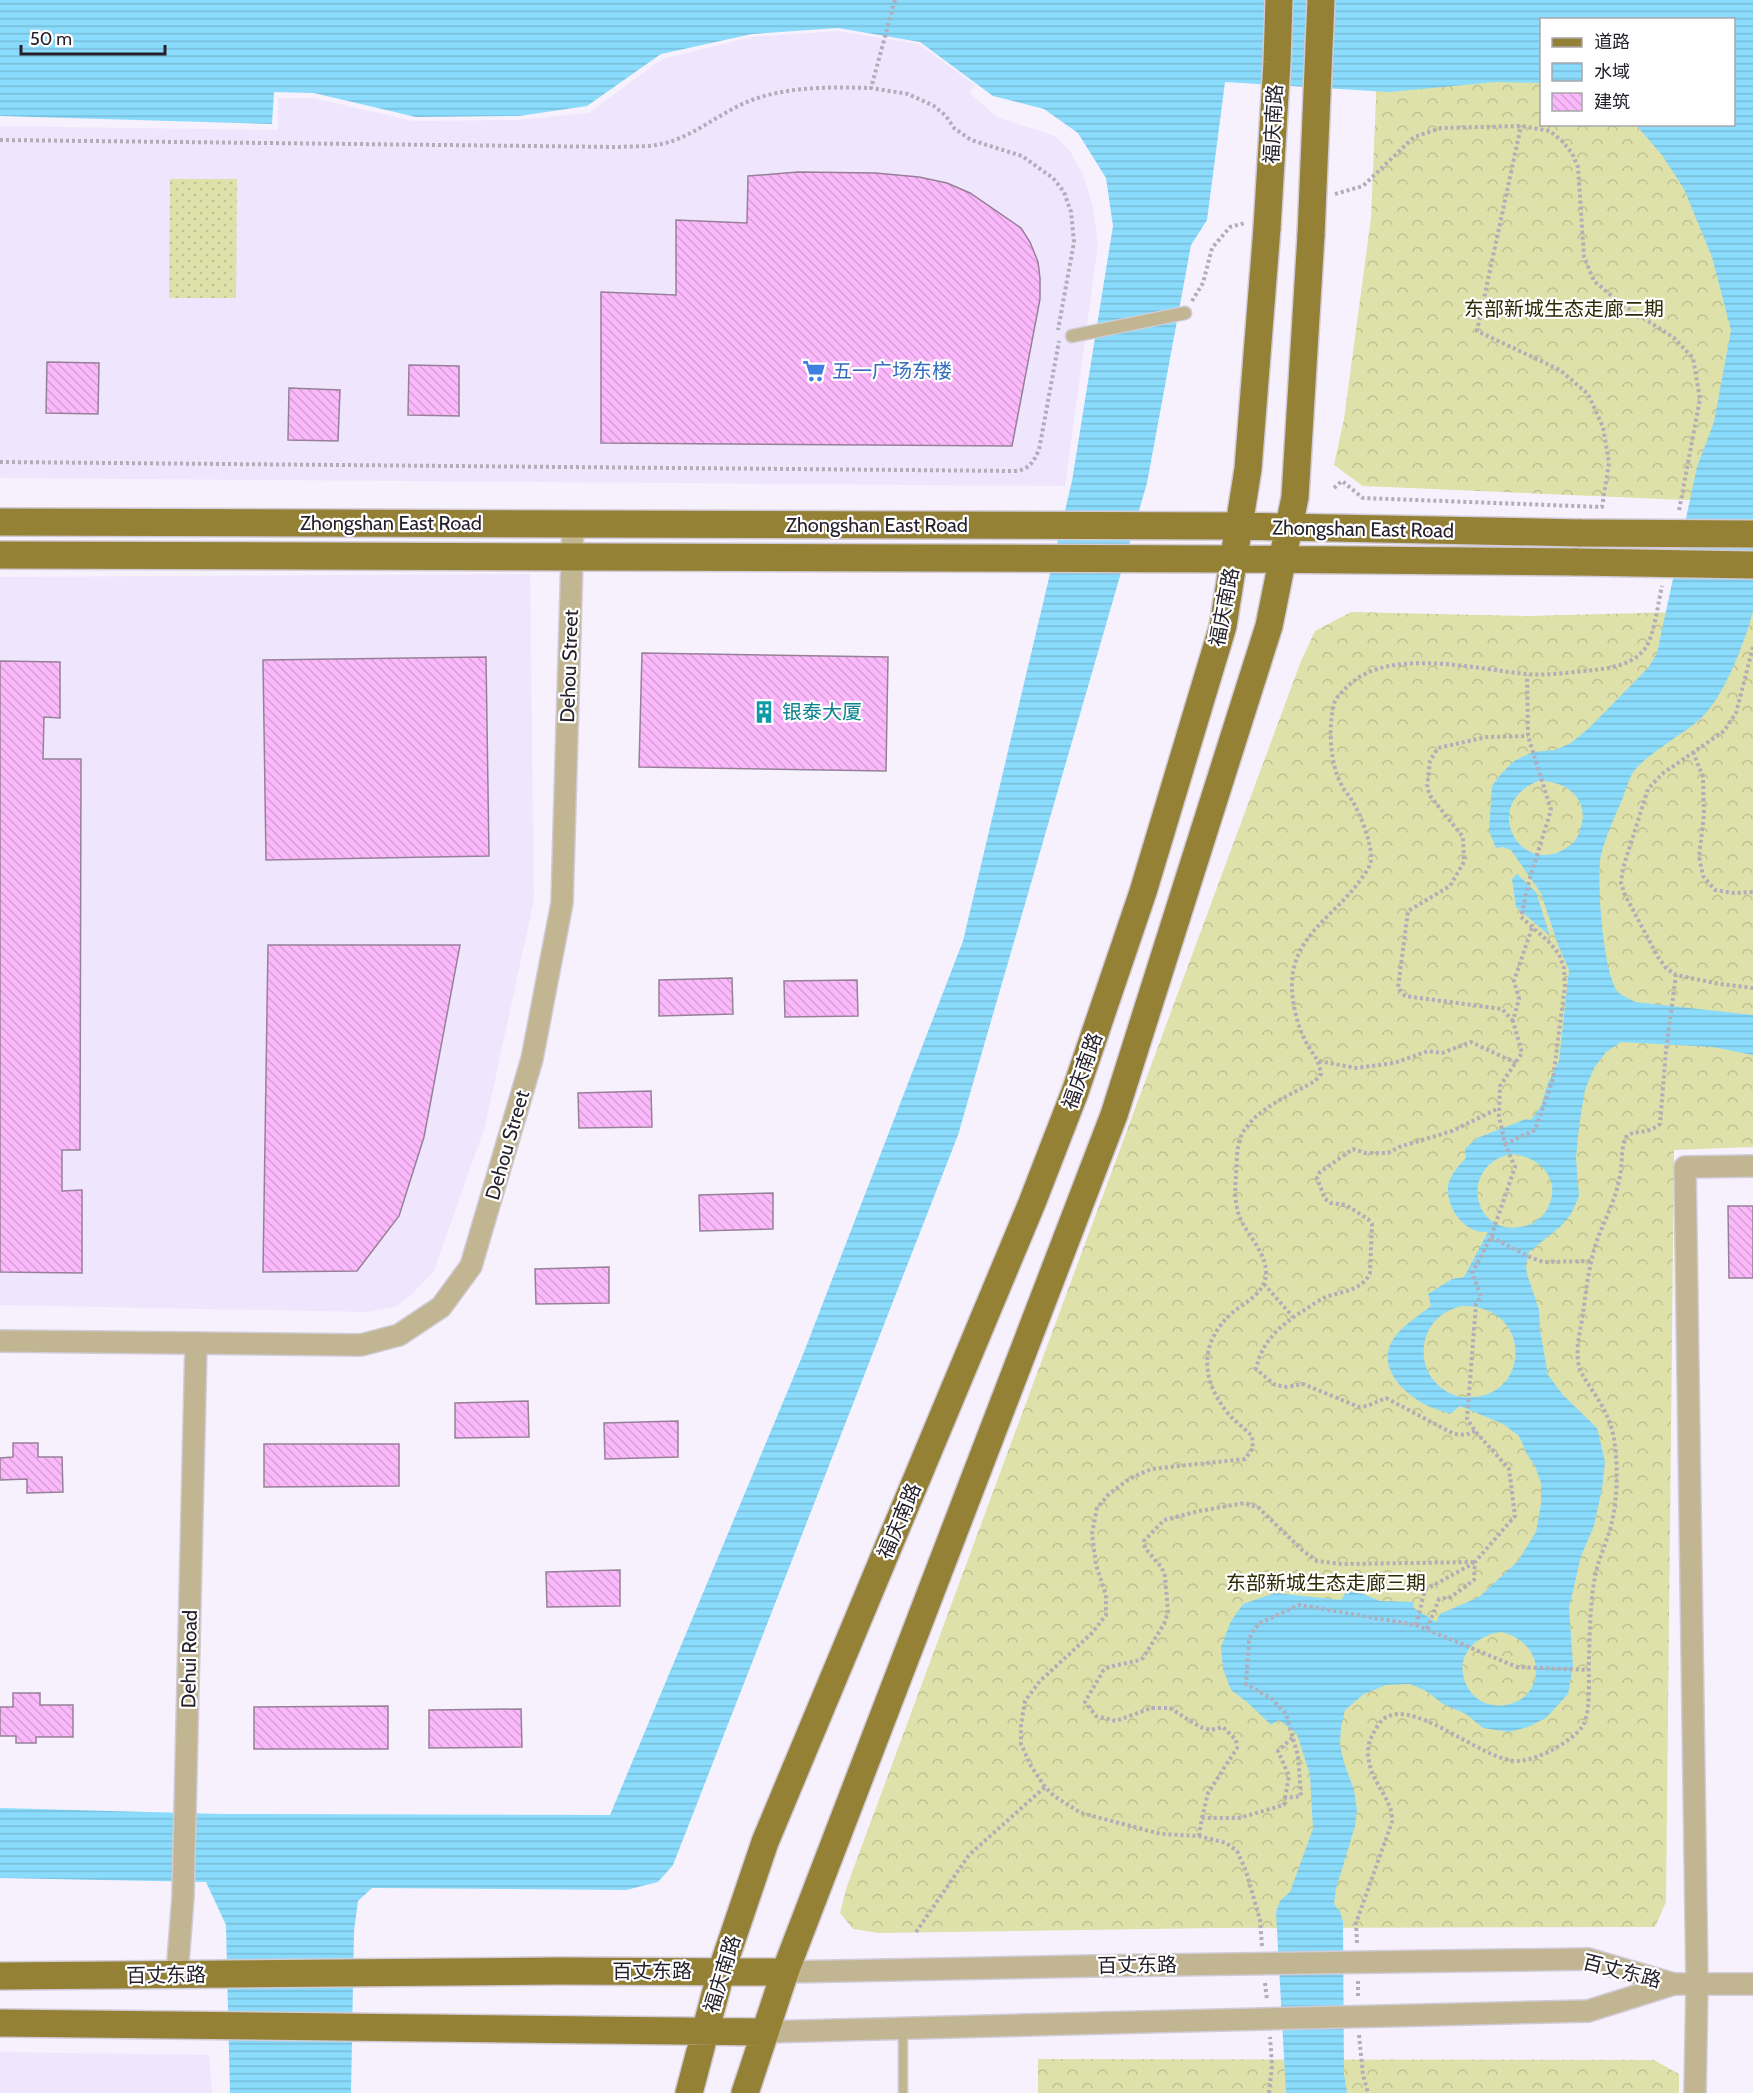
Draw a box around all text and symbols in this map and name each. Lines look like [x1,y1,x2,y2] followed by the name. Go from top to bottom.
[21,18,165,56] scale bar
[1540,18,1735,126] legend
[30,28,72,50] text: 50 m
[1594,31,1630,53] text: 道路
[1594,61,1630,83] text: 水域
[1259,83,1287,165] street label: 福庆南路
[1594,91,1630,113] text: 建筑
[1464,297,1664,321] park label: 东部新城生态走廊二期
[801,358,827,384] supermarket icon: 五一广场东楼
[832,359,952,383] place label: 五一广场东楼
[300,511,482,535] street label: Zhongshan East Road
[786,513,968,537] street label: Zhongshan East Road
[1272,515,1454,543] street label: Zhongshan East Road
[1205,565,1243,649] street label: 福庆南路
[555,609,583,723] street label: Dehou Street
[751,699,777,725] building icon: 银泰大厦
[782,700,862,724] place label: 银泰大厦
[1057,1029,1107,1113] street label: 福庆南路
[480,1087,534,1203] street label: Dehou Street
[872,1479,926,1563] street label: 福庆南路
[1226,1571,1426,1595] park label: 东部新城生态走廊三期
[176,1610,202,1708] street label: Dehui Road
[699,1932,745,2016] street label: 福庆南路
[1580,1950,1664,1992] street label: 百丈东路
[1097,1952,1177,1978] street label: 百丈东路
[612,1959,692,1983] street label: 百丈东路
[126,1962,206,1988] street label: 百丈东路

